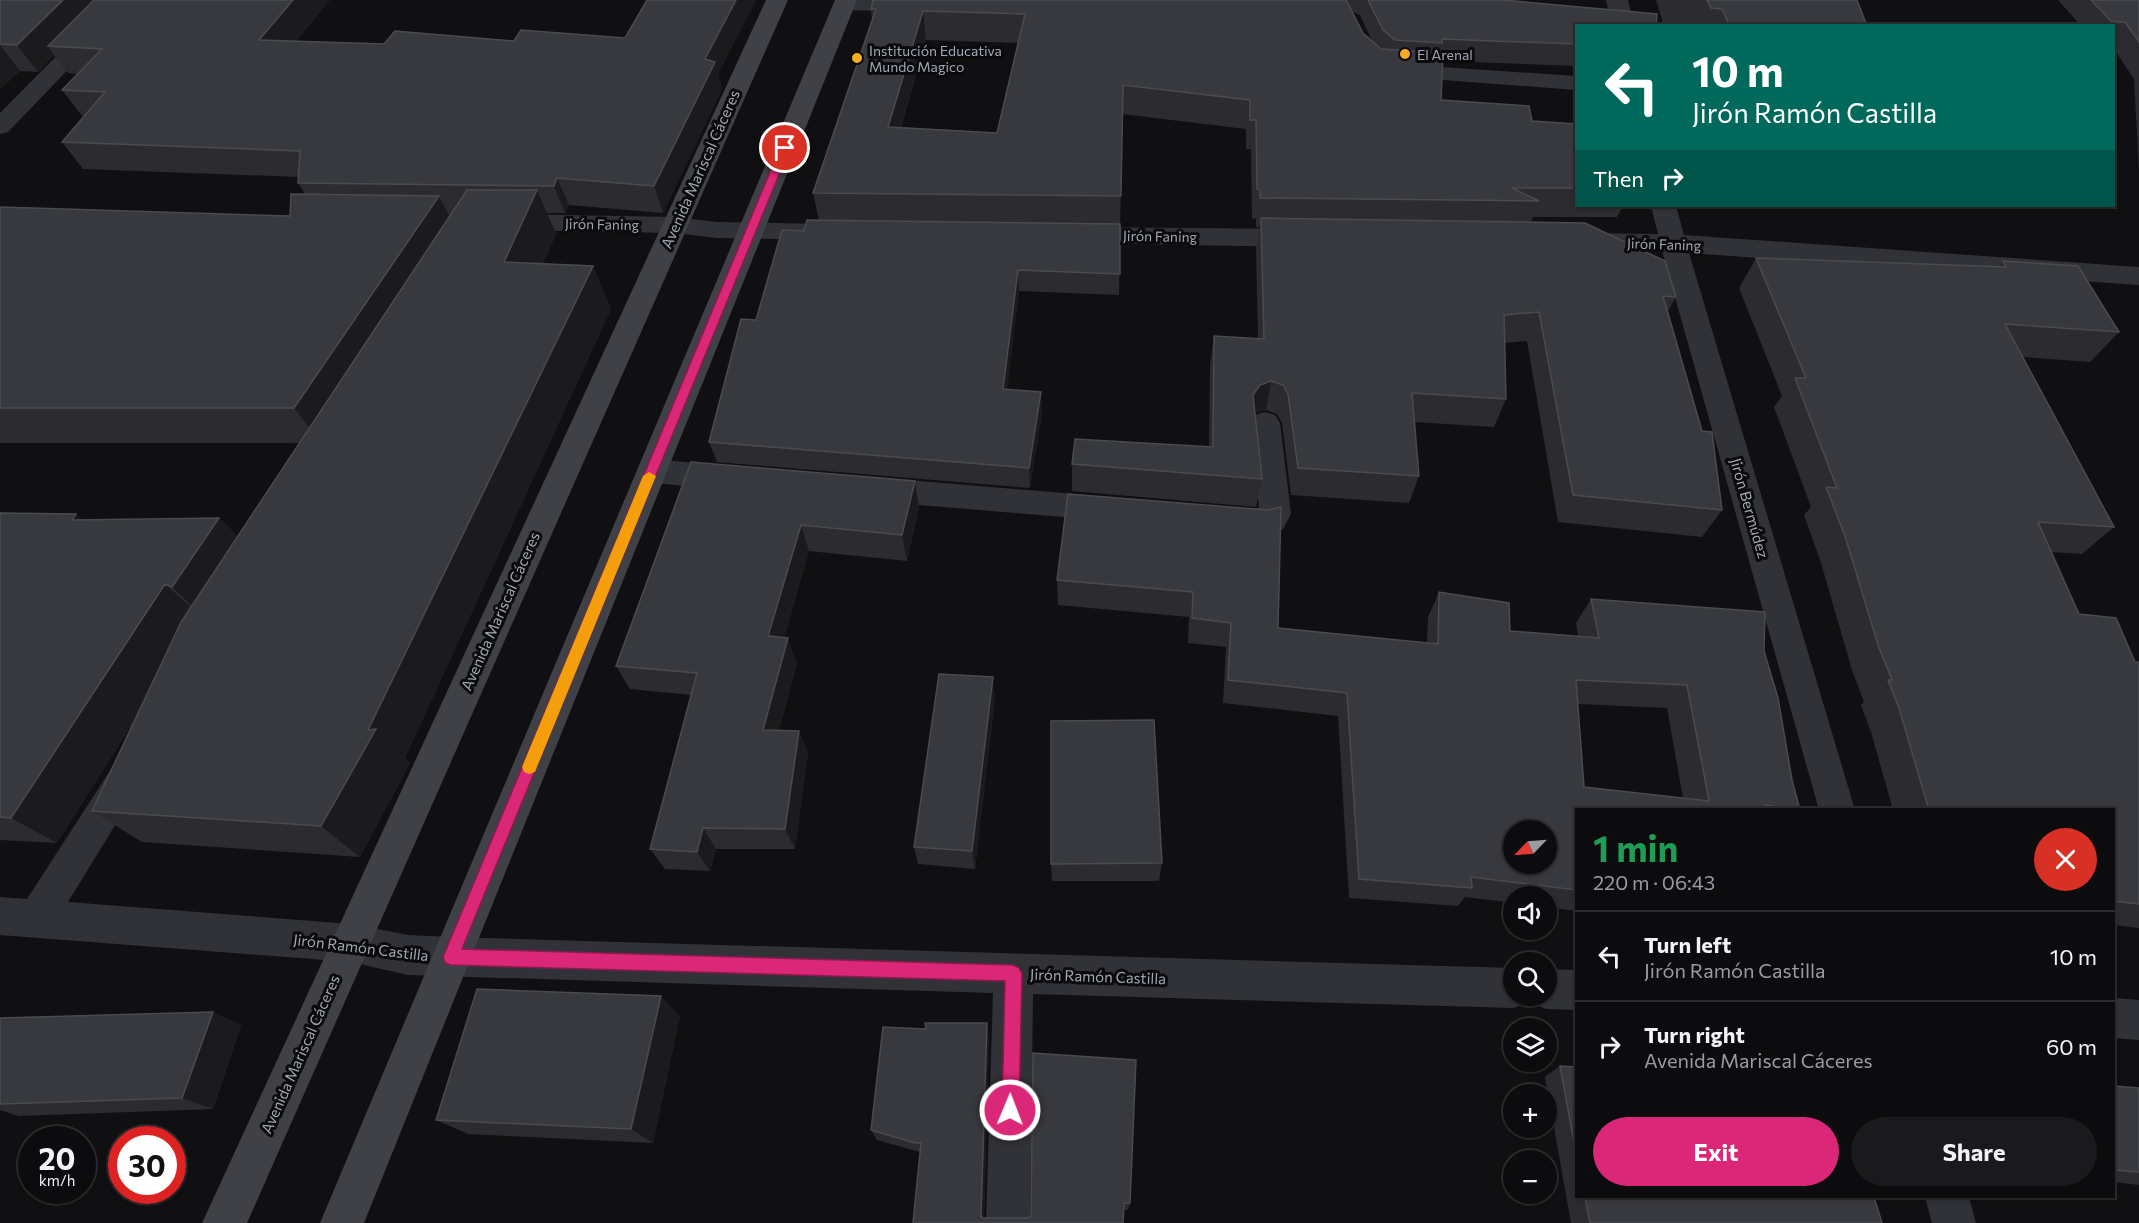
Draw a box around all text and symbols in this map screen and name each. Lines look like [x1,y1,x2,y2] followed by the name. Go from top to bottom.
[869,42,1002,75] place label: Institución Educativa Mundo Magico
[1692,44,1784,96] text: 10 m
[1417,46,1473,63] place label: El Arenal
[1398,47,1412,61] marker: El Arenal
[1593,48,1671,126] icon: left
[850,51,864,65] marker: Institución Educativa Mundo Magico
[657,87,743,251] street label: Avenida Mariscal Cáceres
[1692,96,1937,129] text: Jirón Ramón Castilla
[759,122,810,173] pin
[768,131,801,164] icon: arrive
[1656,162,1689,195] icon: right
[1593,165,1644,192] text: Then
[565,215,640,233] street label: Jirón Faning
[1123,227,1198,245] street label: Jirón Faning
[1627,234,1702,254] street label: Jirón Faning
[1727,456,1773,560] street label: Jirón Bermúdez
[457,529,543,693] street label: Avenida Mariscal Cáceres
[1503,820,1557,874] north arrow
[1503,820,1557,1204] map controls
[1593,825,1678,869] text: 1 min
[2034,828,2097,891] button: close
[1593,870,1715,894] text: 220 m · 06:43
[1503,886,1557,940] button: sound
[292,930,430,964] street label: Jirón Ramón Castilla
[1644,931,1731,958] text: Turn left
[1593,940,1626,973] icon: left
[2050,943,2097,970] text: 10 m
[1503,952,1557,1006] button: search
[1644,958,1826,982] text: Jirón Ramón Castilla
[1030,965,1166,987] street label: Jirón Ramón Castilla
[257,972,343,1136] street label: Avenida Mariscal Cáceres
[1503,1018,1557,1072] button: layers
[1644,1021,1745,1048] text: Turn right
[1593,1030,1626,1063] icon: right
[2046,1033,2097,1060] text: 60 m
[1644,1048,1873,1072] text: Avenida Mariscal Cáceres
[978,1078,1042,1142] position arrow
[1503,1084,1557,1138] button: +
[1593,1117,1839,1186] button: Exit
[1851,1117,2097,1186] button: Share
[108,1126,186,1204] speed limit sign: 30
[39,1139,75,1176] text: 20
[1503,1150,1557,1204] button: −
[39,1171,75,1189] text: km/h

